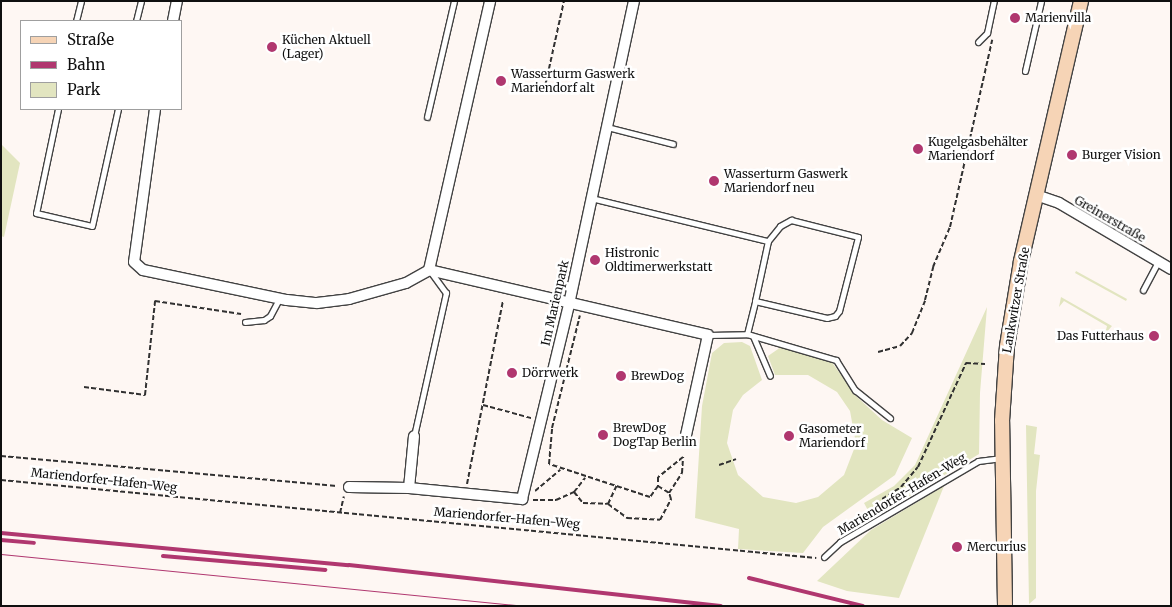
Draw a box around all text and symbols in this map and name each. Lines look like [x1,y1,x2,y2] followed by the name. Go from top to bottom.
[1025,11,1091,25] place label: Marienvilla
[1009,12,1021,24] marker: Marienvilla
[20,20,182,110] legend
[67,30,114,49] text: Straße
[282,33,371,61] place label: Küchen Aktuell (Lager)
[266,41,278,53] marker: Küchen Aktuell (Lager)
[67,55,105,74] text: Bahn
[511,67,635,95] place label: Wasserturm Gaswerk Mariendorf alt
[495,75,507,87] marker: Wasserturm Gaswerk Mariendorf alt
[67,80,100,99] text: Park
[928,135,1028,163] place label: Kugelgasbehälter Mariendorf
[912,143,924,155] marker: Kugelgasbehälter Mariendorf
[1082,148,1161,162] place label: Burger Vision
[1066,149,1078,161] marker: Burger Vision
[724,167,848,195] place label: Wasserturm Gaswerk Mariendorf neu
[708,175,720,187] marker: Wasserturm Gaswerk Mariendorf neu
[1072,193,1148,245] street label: Greinerstraße
[605,246,712,274] place label: Histronic Oldtimerwerkstatt
[1000,246,1032,354] street label: Lankwitzer Straße
[589,254,601,266] marker: Histronic Oldtimerwerkstatt
[538,259,572,347] street label: Im Marienpark
[1057,329,1144,343] place label: Das Futterhaus
[1148,330,1160,342] marker: Das Futterhaus
[522,366,578,380] place label: Dörrwerk
[506,367,518,379] marker: Dörrwerk
[631,369,684,383] place label: BrewDog
[615,370,627,382] marker: BrewDog
[613,421,697,449] place label: BrewDog DogTap Berlin
[799,422,865,450] place label: Gasometer Mariendorf
[597,429,609,441] marker: BrewDog DogTap Berlin
[783,430,795,442] marker: Gasometer Mariendorf
[835,450,969,538] street label: Mariendorfer-Hafen-Weg
[30,465,178,495] street label: Mariendorfer-Hafen-Weg
[433,504,581,532] street label: Mariendorfer-Hafen-Weg
[967,540,1026,554] place label: Mercurius
[951,541,963,553] marker: Mercurius

